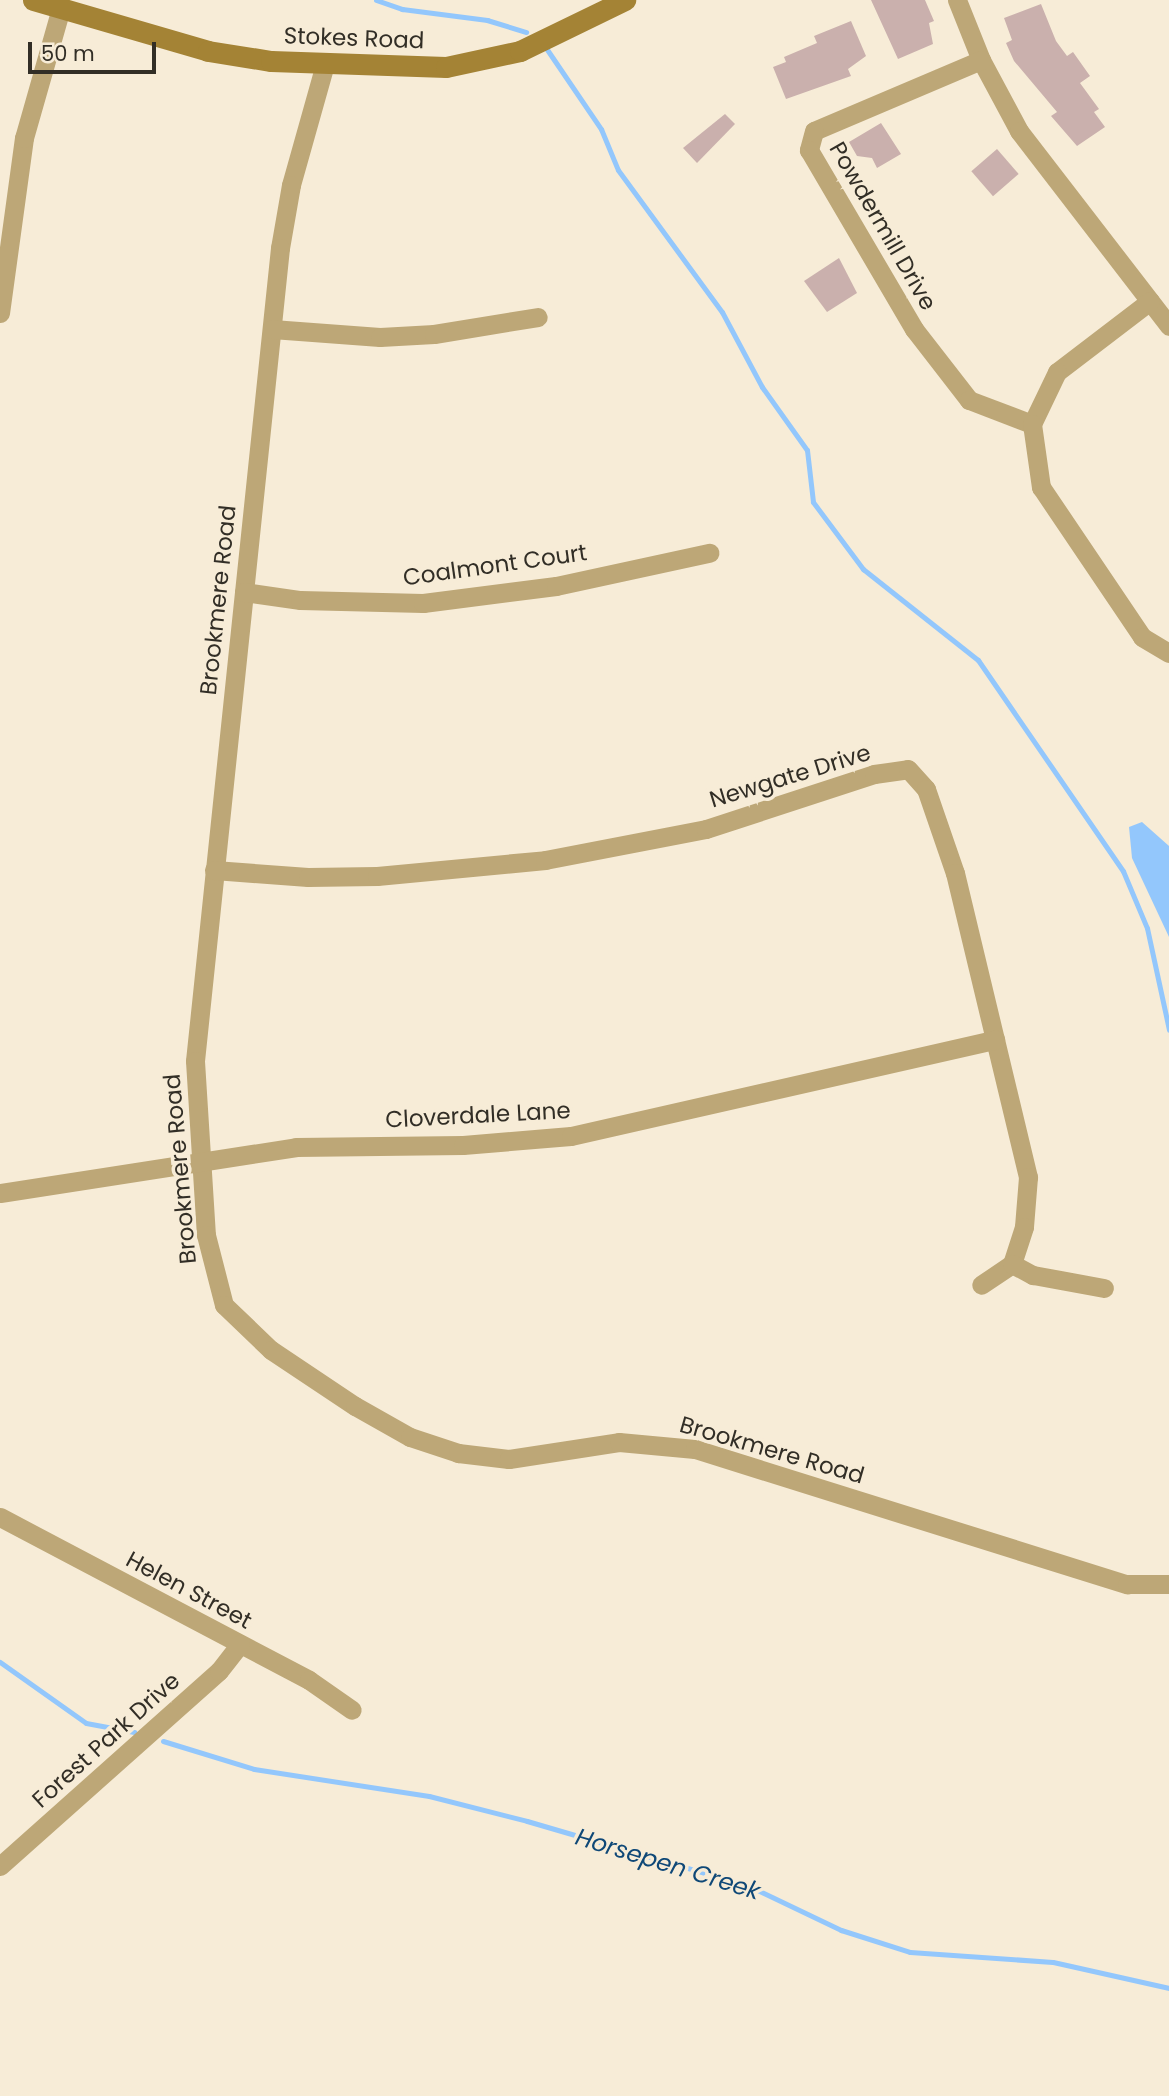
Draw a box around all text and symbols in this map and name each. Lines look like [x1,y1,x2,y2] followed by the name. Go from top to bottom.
[283,22,425,54] street label: Stokes Road
[32,28,159,72] scale bar
[41,39,95,68] text: 50 m
[824,137,942,315] street label: Powdermill Drive
[194,504,242,696] street label: Brookmere Road
[401,538,589,592] street label: Coalmont Court
[706,738,874,814] street label: Newgate Drive
[158,1073,202,1265] street label: Brookmere Road
[385,1096,571,1134] street label: Cloverdale Lane
[677,1410,867,1490] street label: Brookmere Road
[121,1545,257,1635] street label: Helen Street
[27,1667,185,1813] street label: Forest Park Drive
[572,1822,764,1906] water label: Horsepen Creek

